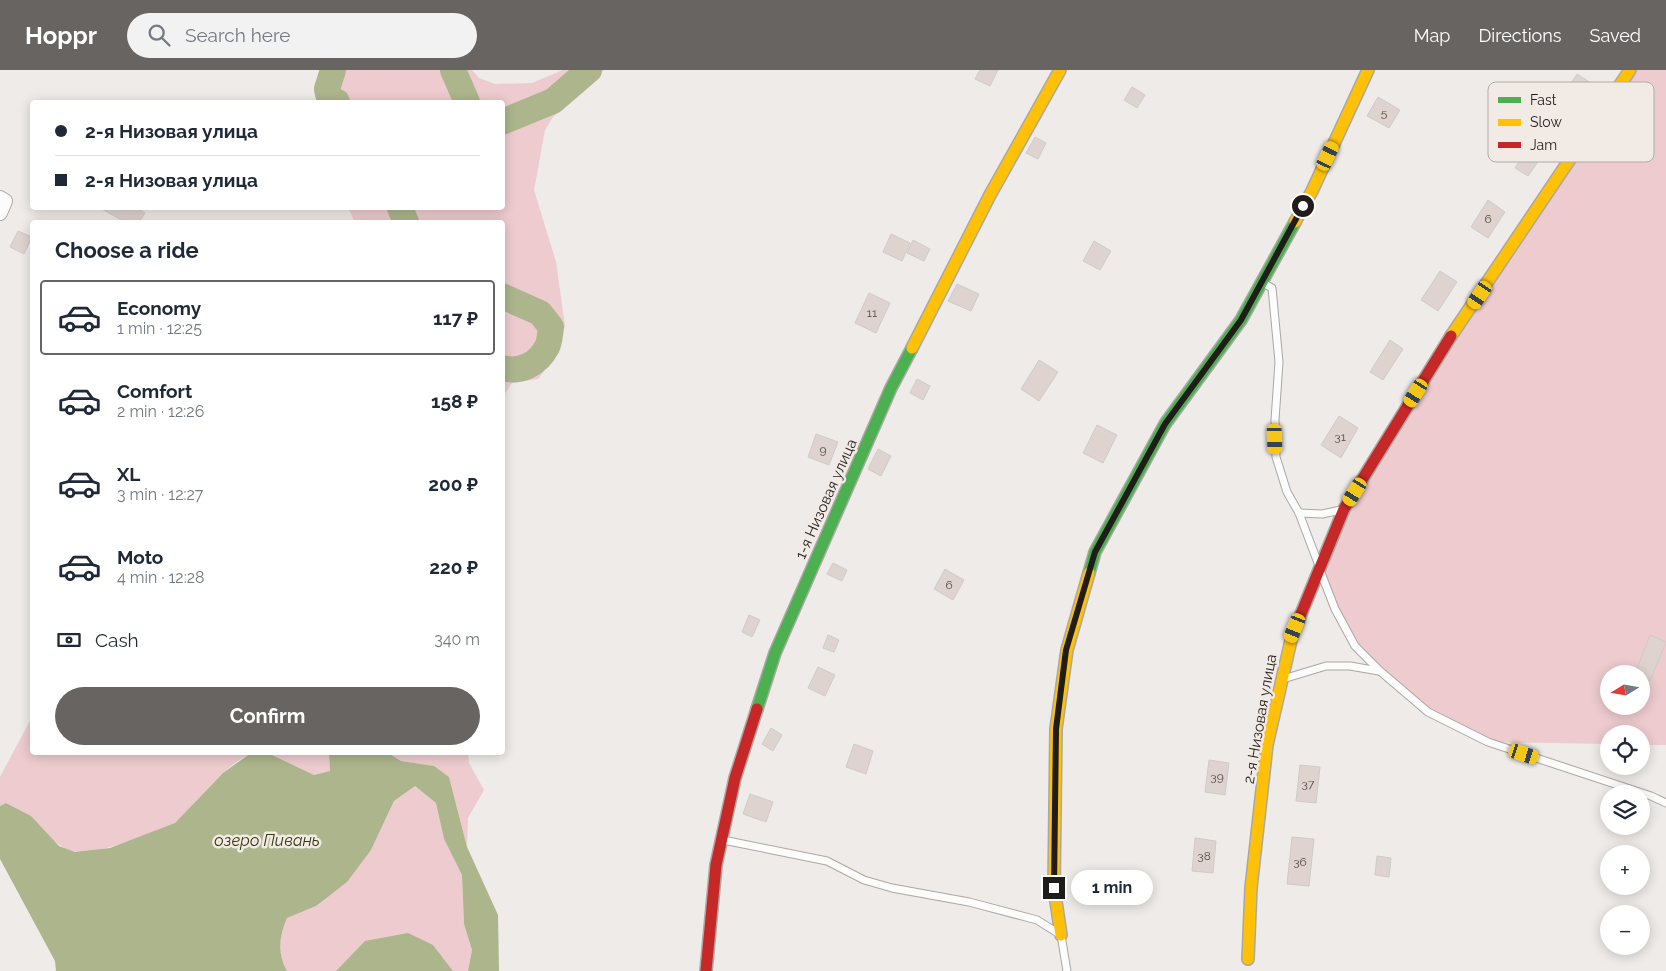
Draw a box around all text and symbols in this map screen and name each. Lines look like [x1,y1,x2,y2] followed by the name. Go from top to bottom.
[127,13,477,58] search box
[25,21,97,50] text: Hoppr
[145,21,173,49] icon: search
[185,24,290,46] text: Search here
[1414,25,1450,46] text: Map
[1478,25,1562,46] text: Directions
[1590,25,1641,46] text: Saved
[1488,82,1654,162] legend
[1530,92,1557,108] text: Fast
[1381,106,1388,120] house number: 5
[1530,114,1562,130] text: Slow
[85,120,258,142] text: 2-я Низовая улица
[1530,137,1557,153] text: Jam
[1314,139,1341,173] car
[85,169,258,191] text: 2-я Низовая улица
[1292,195,1314,217] route start
[1484,212,1492,226] house number: 6
[55,237,199,263] text: Choose a ride
[1465,278,1494,312] car
[57,295,102,340] icon: car
[117,297,201,319] text: Economy
[867,306,877,320] house number: 11
[433,307,478,329] text: 117 ₽
[117,319,202,338] text: 1 min · 12:25
[1401,376,1430,410] car
[57,378,102,423] icon: car
[117,380,192,402] text: Comfort
[431,390,478,412] text: 158 ₽
[117,402,204,421] text: 2 min · 12:26
[1266,424,1283,454] car
[1334,430,1346,444] house number: 31
[791,436,861,562] street label: 1-я Низовая улица
[819,443,827,457] house number: 9
[57,461,102,506] icon: car
[117,463,140,485] text: XL
[428,473,478,495] text: 200 ₽
[1340,475,1369,509] car
[117,485,203,504] text: 3 min · 12:27
[57,544,102,589] icon: car
[117,546,163,568] text: Moto
[429,556,478,578] text: 220 ₽
[117,568,205,587] text: 4 min · 12:28
[945,578,953,592] house number: 6
[1282,611,1307,645] car
[55,626,83,654] icon: cash
[95,629,139,651] text: Cash
[434,630,480,649] text: 340 m
[1240,653,1280,785] street label: 2-я Низовая улица
[1600,665,1650,715] north arrow
[1600,665,1650,955] map controls
[55,687,480,745] button: Confirm
[1600,725,1650,775] button: locate
[1507,742,1540,766] car
[1210,770,1224,784] house number: 39
[1302,777,1315,791] house number: 37
[1600,785,1650,835] button: layers
[214,831,320,850] water label: озеро Пивань
[1600,845,1650,895] button: +
[1197,849,1211,863] house number: 38
[1293,855,1307,869] house number: 36
[1072,870,1154,906] callout: 1 min
[1043,877,1065,899] route end
[1092,878,1132,897] text: 1 min
[1600,905,1650,955] button: −

